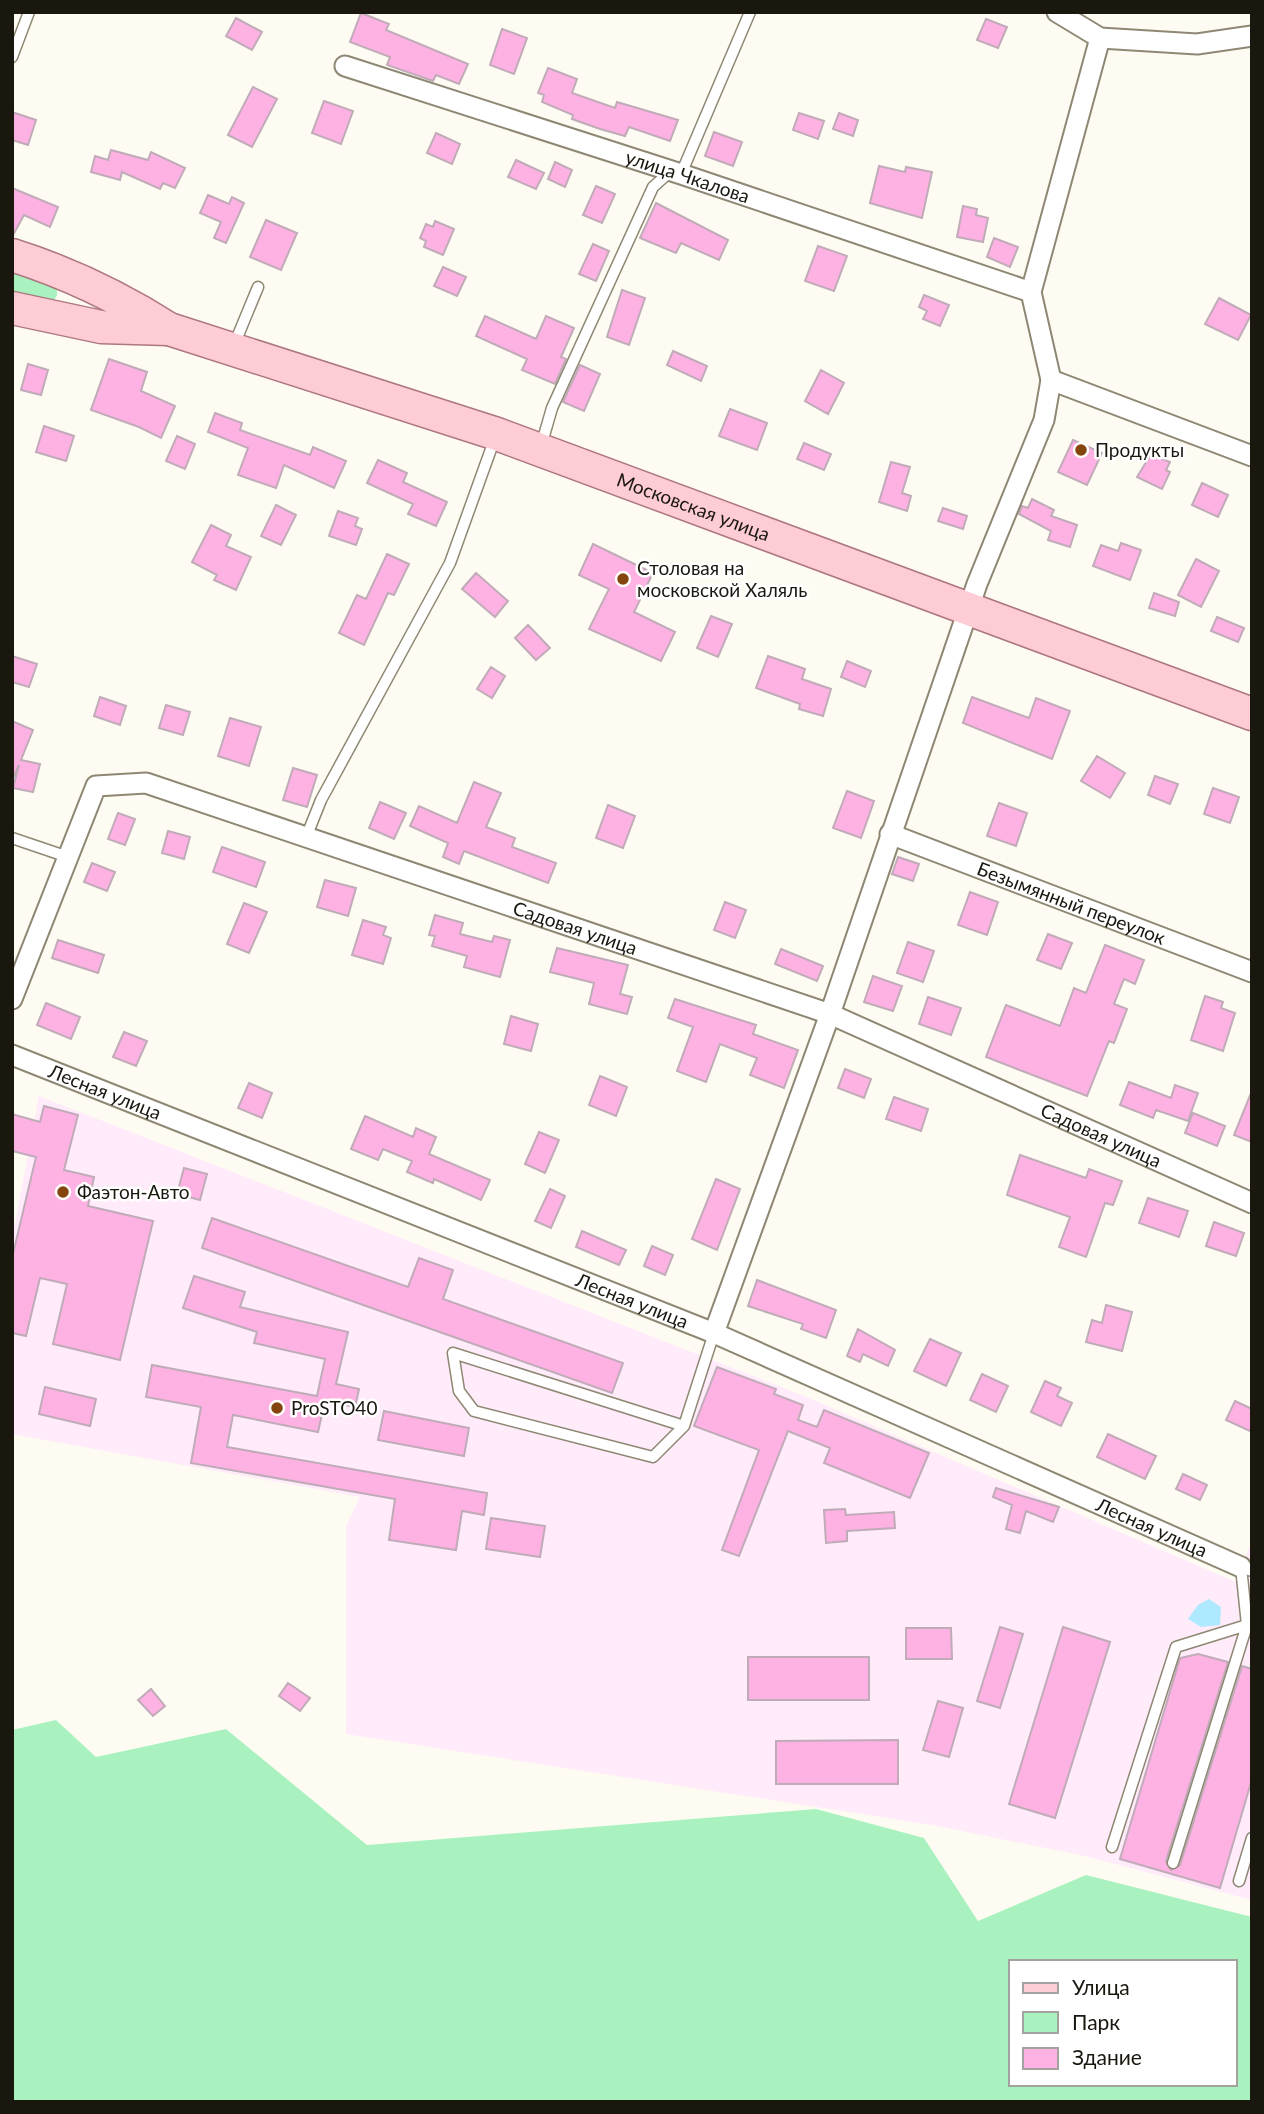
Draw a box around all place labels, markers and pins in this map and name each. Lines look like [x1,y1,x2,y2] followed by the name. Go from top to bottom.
[1095,438,1184,461] place label: Продукты
[1073,442,1089,458] marker: Продукты
[637,556,807,601] place label: Столовая на московской Халяль
[615,571,631,587] marker: Столовая на московской Халяль
[77,1180,190,1203] place label: Фаэтон-Авто
[55,1184,71,1200] marker: Фаэтон-Авто
[291,1396,377,1419] place label: ProSTO40
[269,1400,285,1416] marker: ProSTO40

